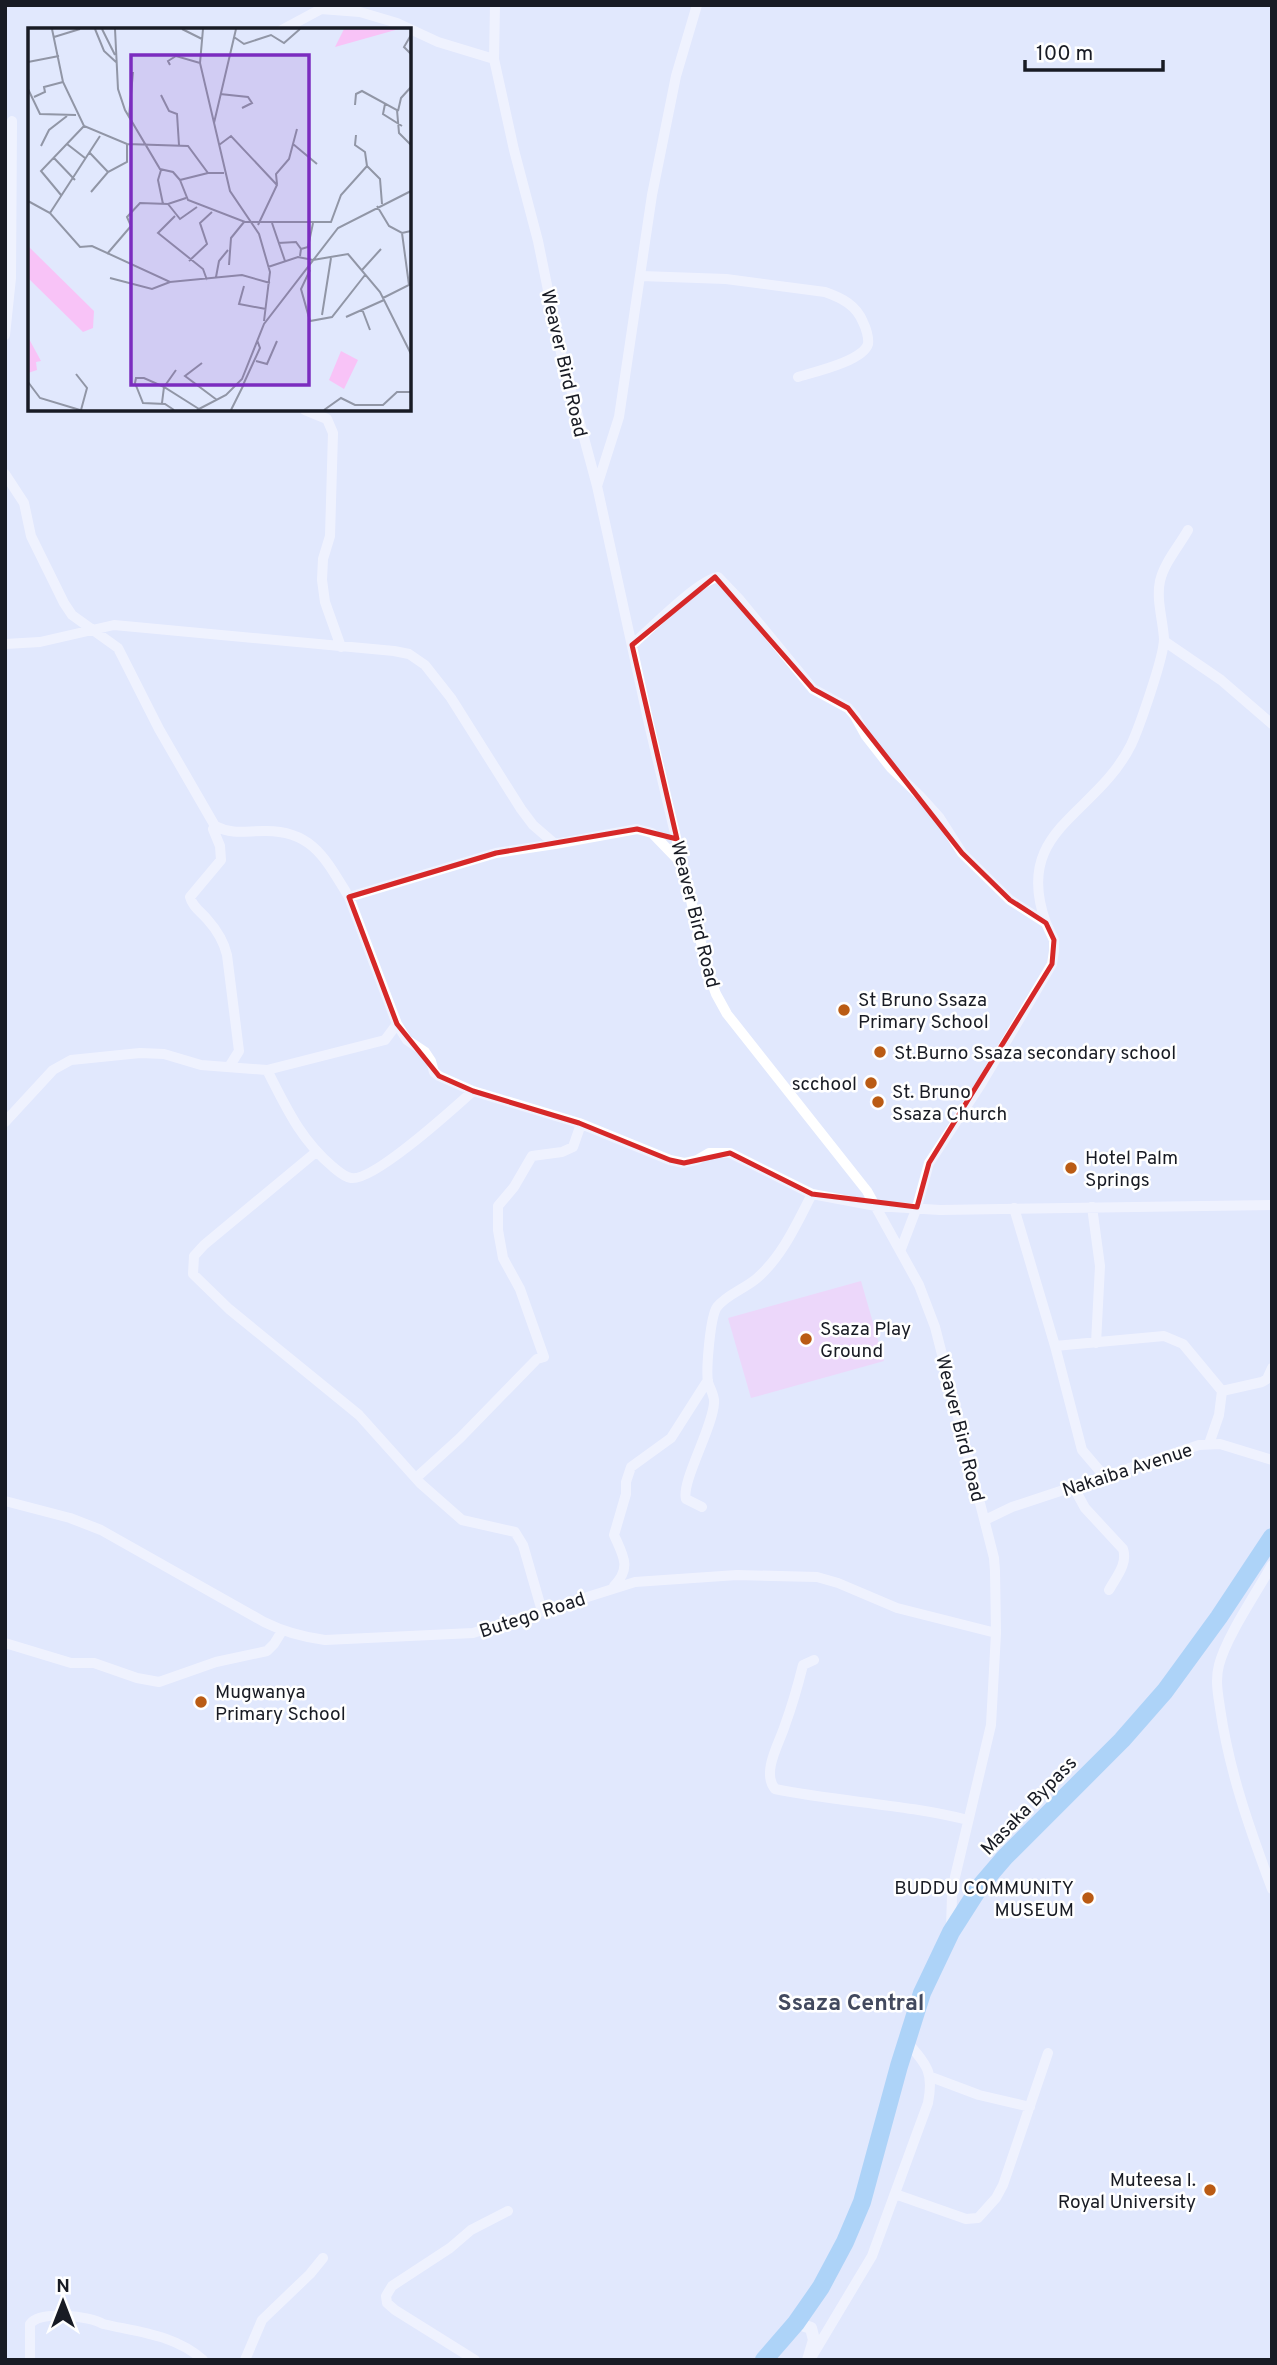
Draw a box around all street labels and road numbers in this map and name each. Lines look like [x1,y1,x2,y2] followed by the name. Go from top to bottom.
[534,287,592,440] street label: Weaver Bird Road
[664,838,724,991] street label: Weaver Bird Road
[929,1352,989,1505] street label: Weaver Bird Road
[1059,1439,1196,1503] street label: Nakaiba Avenue
[476,1587,589,1644] street label: Butego Road
[976,1752,1083,1861] street label: Masaka Bypass

